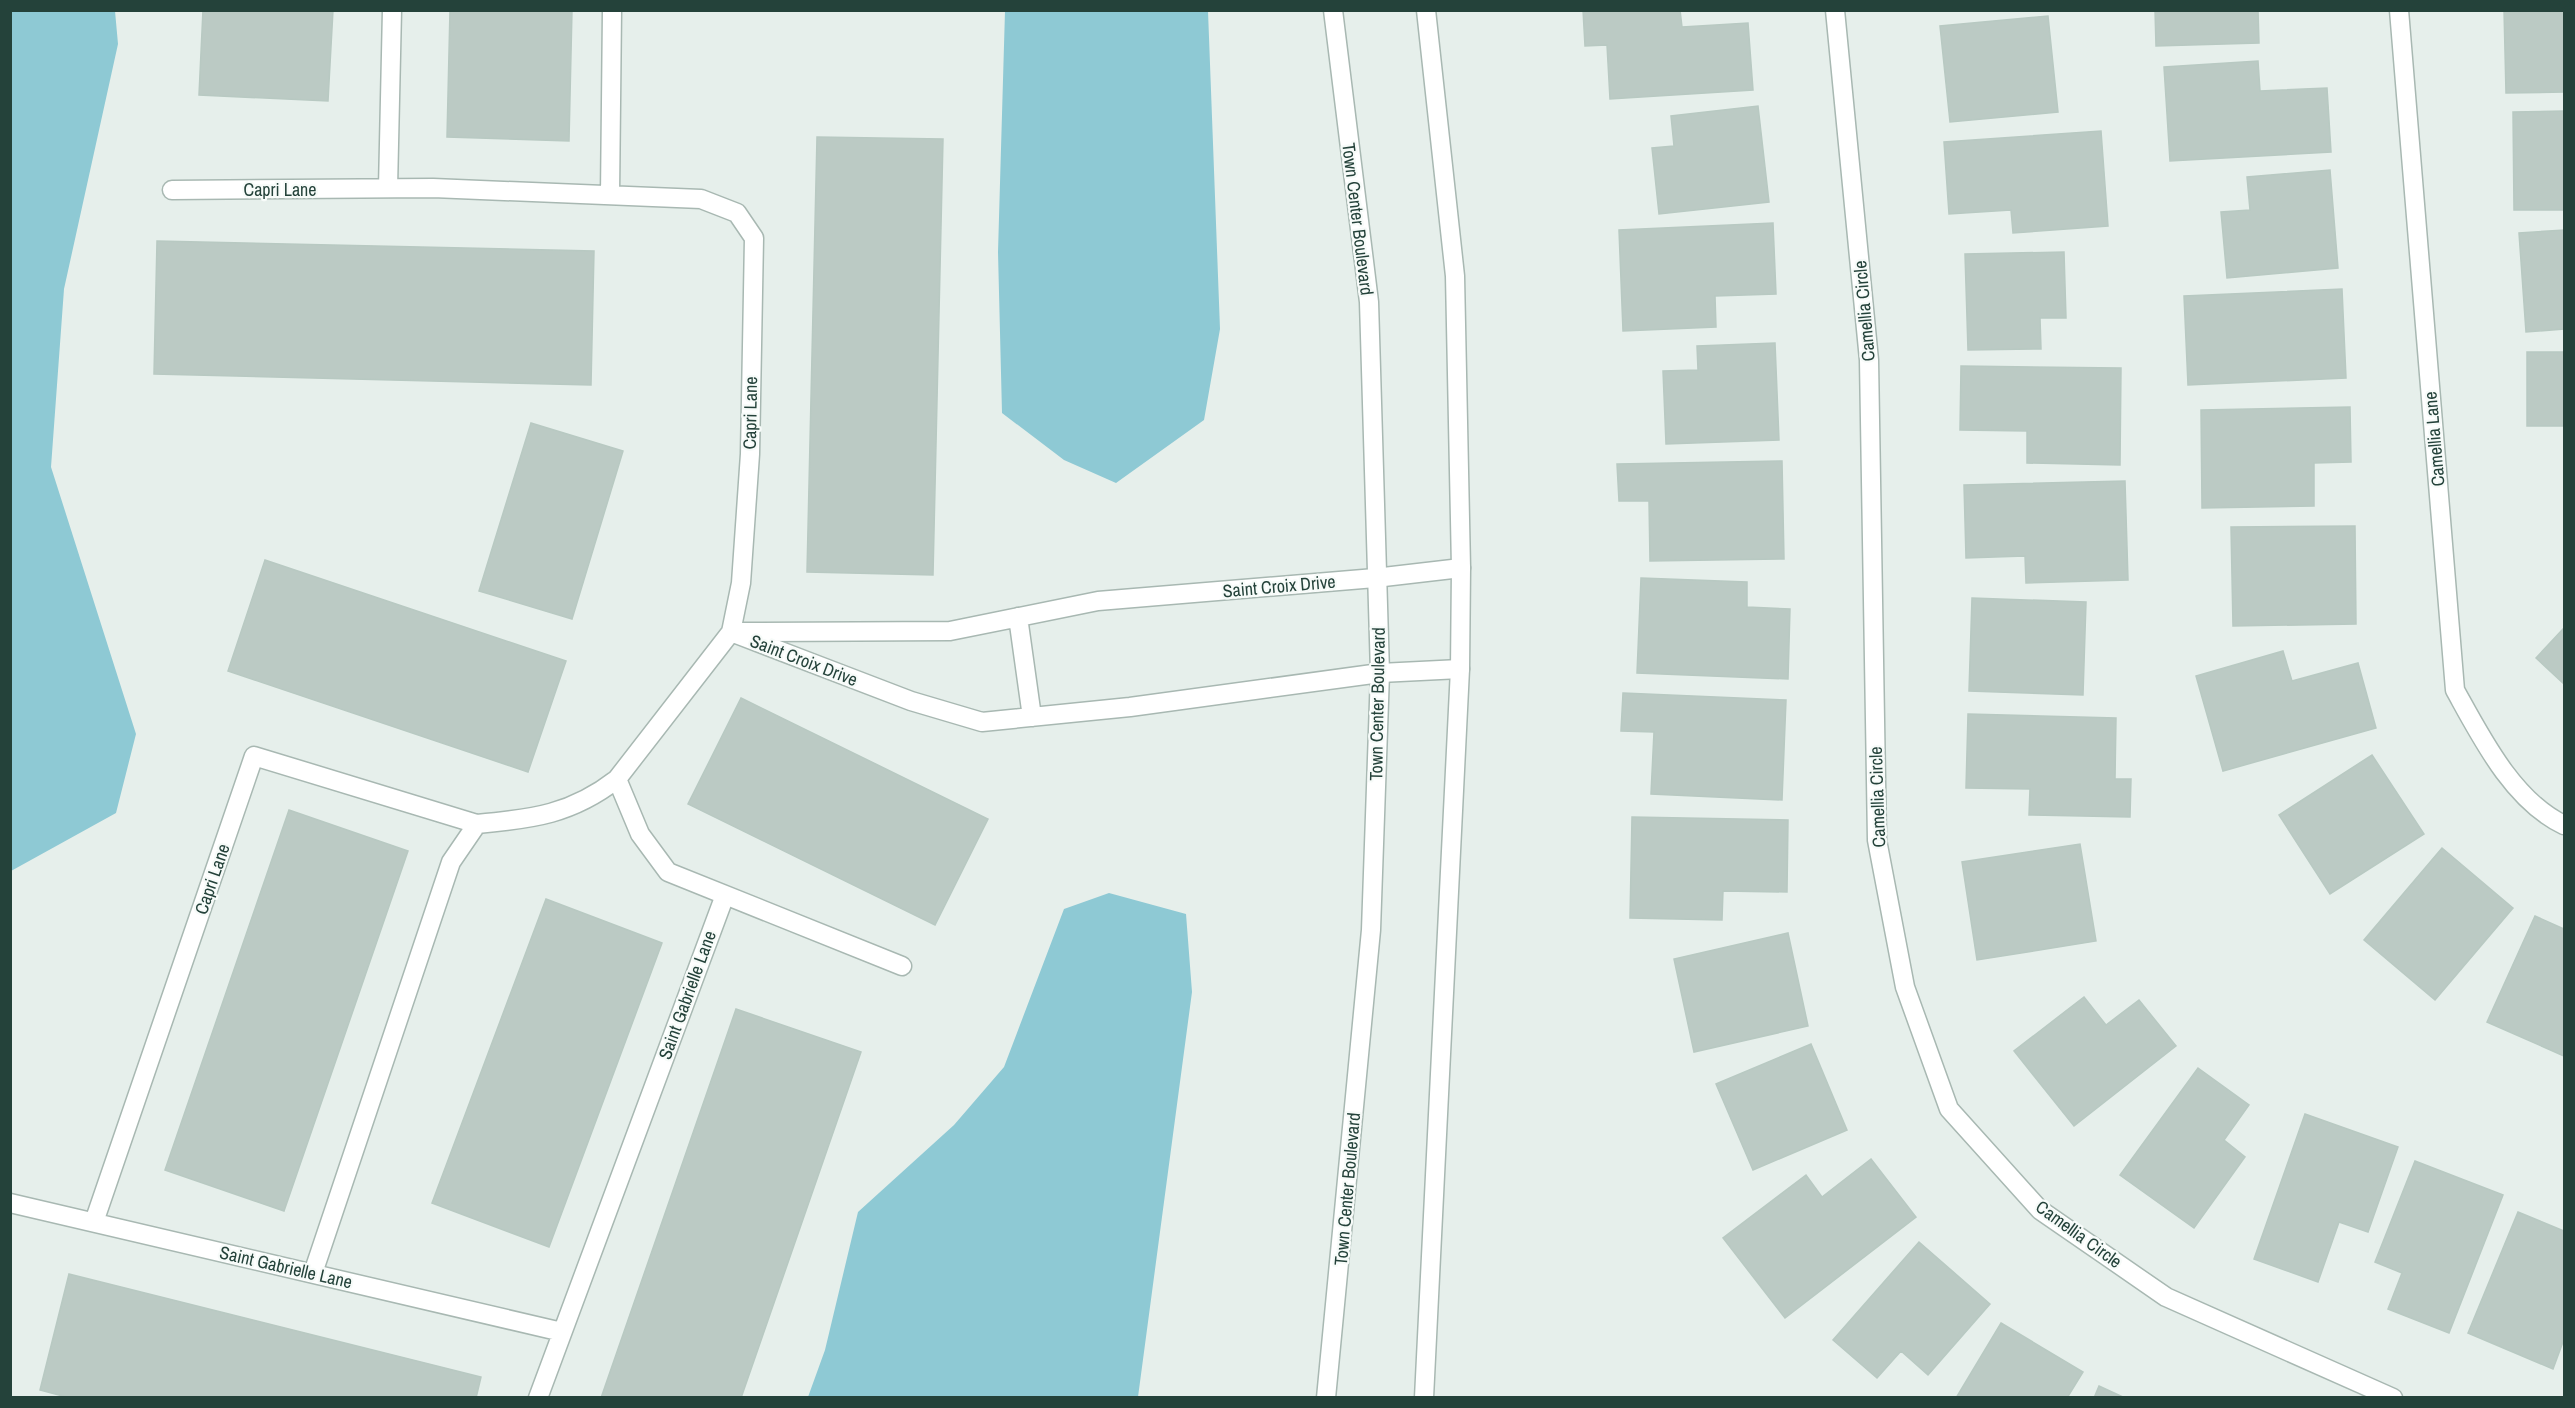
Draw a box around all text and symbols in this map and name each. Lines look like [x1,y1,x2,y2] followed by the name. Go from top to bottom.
[1336,141,1380,297] street label: Town Center Boulevard
[243,177,317,202] street label: Capri Lane
[1847,260,1881,362] street label: Camellia Circle
[737,376,763,450] street label: Capri Lane
[2417,391,2451,487] street label: Camellia Lane
[1222,569,1336,603] street label: Saint Croix Drive
[1363,627,1391,781] street label: Town Center Boulevard
[747,628,861,692] street label: Saint Croix Drive
[1863,746,1891,848] street label: Camellia Circle
[188,840,236,918] street label: Capri Lane
[652,927,722,1063] street label: Saint Gabrielle Lane
[1328,1111,1366,1267] street label: Town Center Boulevard
[2031,1194,2127,1274] street label: Camellia Circle
[217,1240,355,1294] street label: Saint Gabrielle Lane

